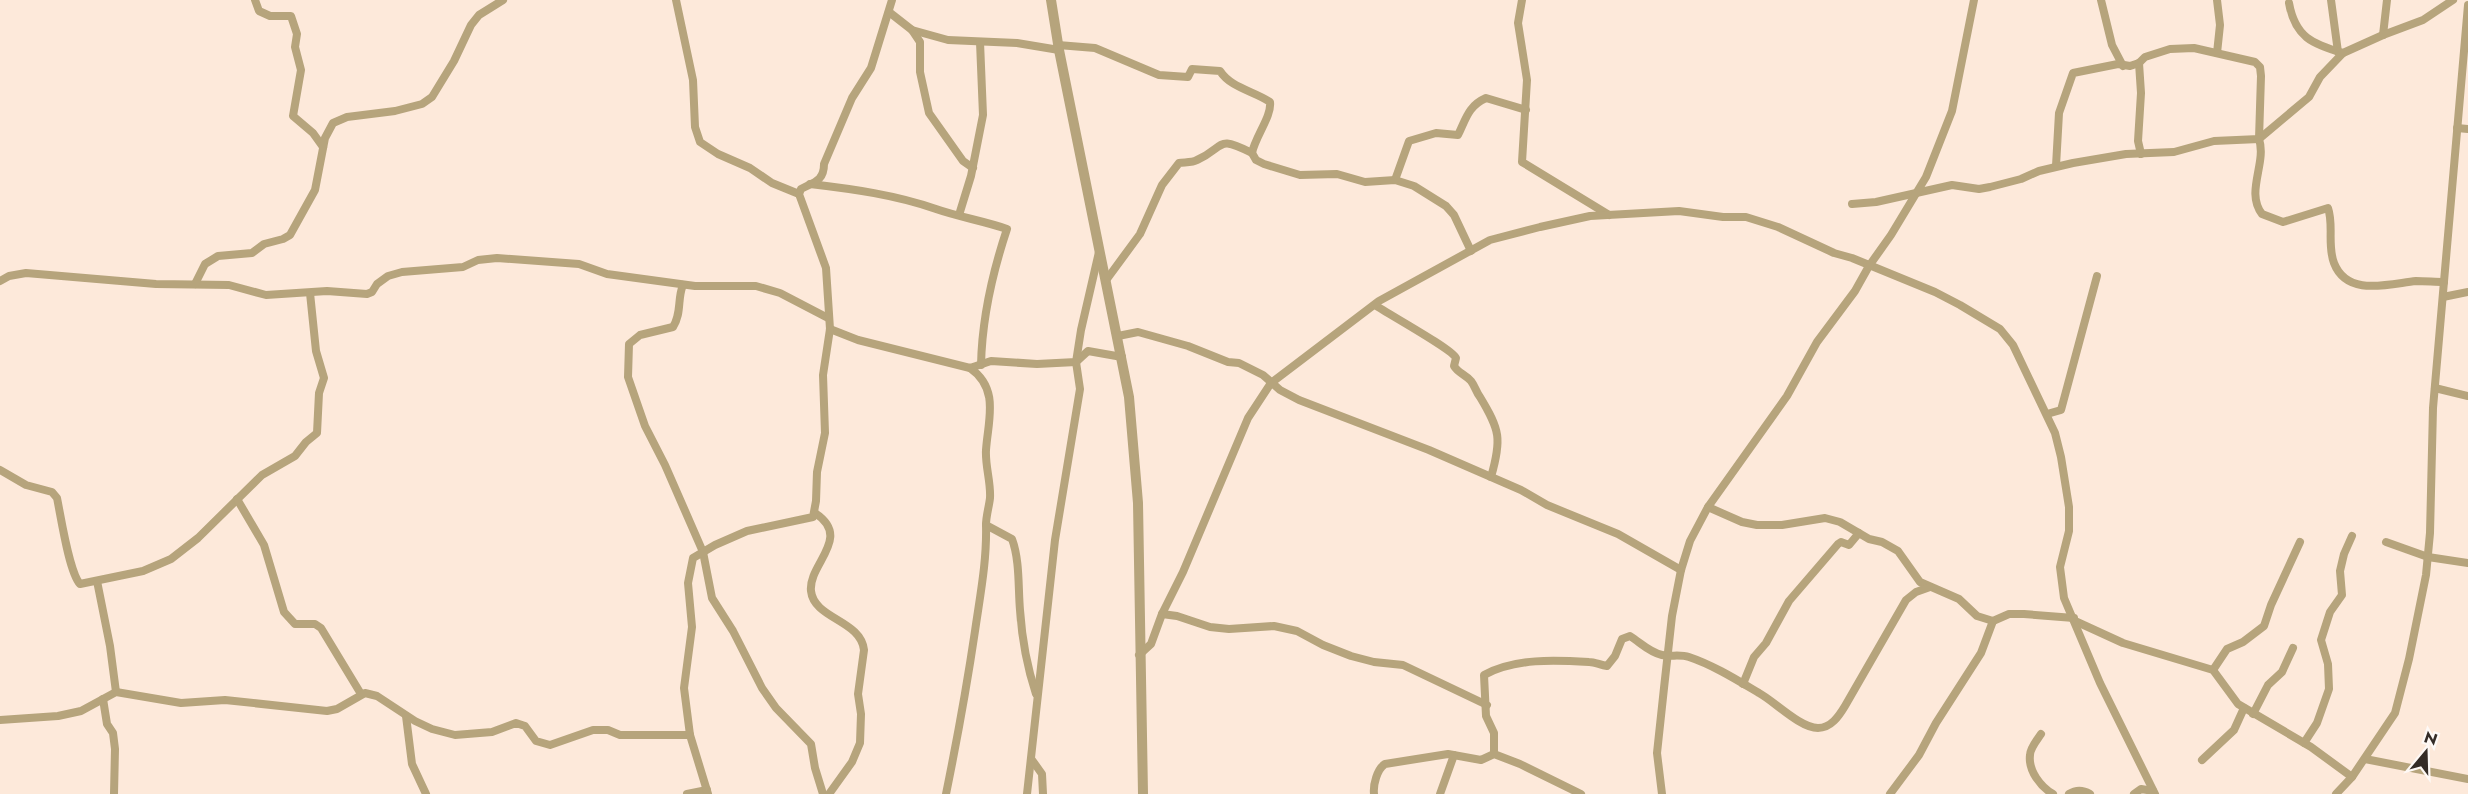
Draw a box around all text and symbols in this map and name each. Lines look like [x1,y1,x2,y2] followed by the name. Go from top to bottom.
[2396,722,2456,782] north arrow
[2421,725,2440,751] text: N

